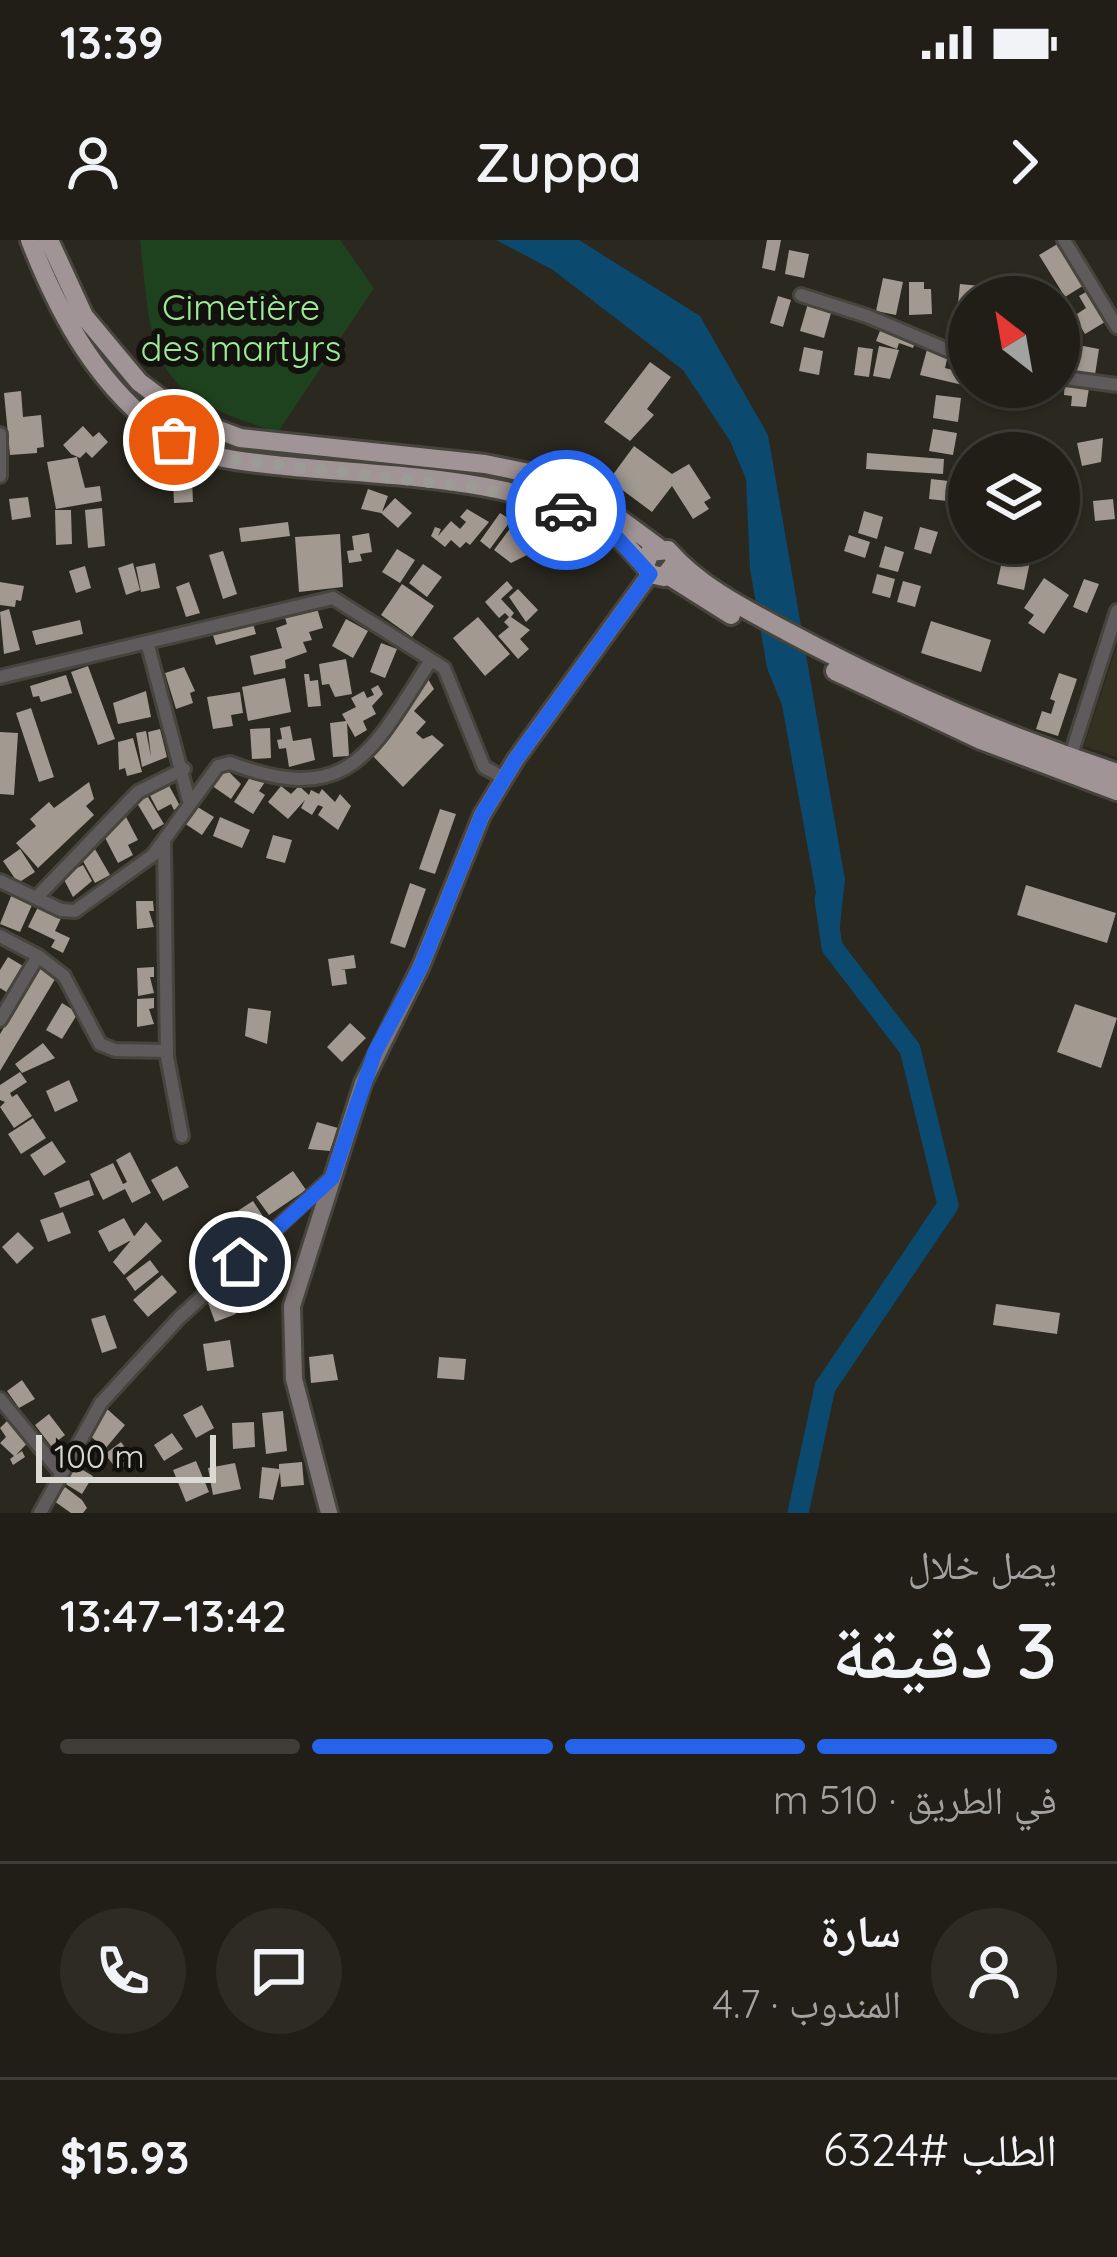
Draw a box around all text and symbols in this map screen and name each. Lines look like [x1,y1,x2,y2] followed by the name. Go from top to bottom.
[60,14,164,70] text: 13:39
[475,128,642,196] text: Zuppa
[60,129,126,195] icon: person
[991,129,1057,195] icon: forward
[948,276,1080,408] north arrow
[948,276,1080,564] map controls
[141,284,341,370] park label: Cimetière des martyrs
[123,389,225,491] pin
[141,407,207,473] icon: bag
[948,432,1080,564] button: layers
[506,450,626,570] courier
[533,477,599,543] icon: car
[189,1211,291,1313] pin
[207,1229,273,1295] icon: home
[36,1429,216,1482] scale bar
[54,1435,145,1476] text: 100 m
[908,1540,1057,1589] text: يصل خلال
[60,1587,287,1643] text: 13:42–13:47
[832,1600,1057,1698] text: 3 دقيقة
[773,1775,1057,1824] text: في الطريق · 510 m
[820,1902,901,1958] text: سارة
[60,1908,186,2034] button: phone
[216,1908,342,2034] button: chat
[931,1908,1057,2034] button: person
[713,1979,901,2028] text: المندوب · 4.7
[823,2121,1057,2177] text: الطلب #6324
[60,2129,189,2185] text: $15.93

